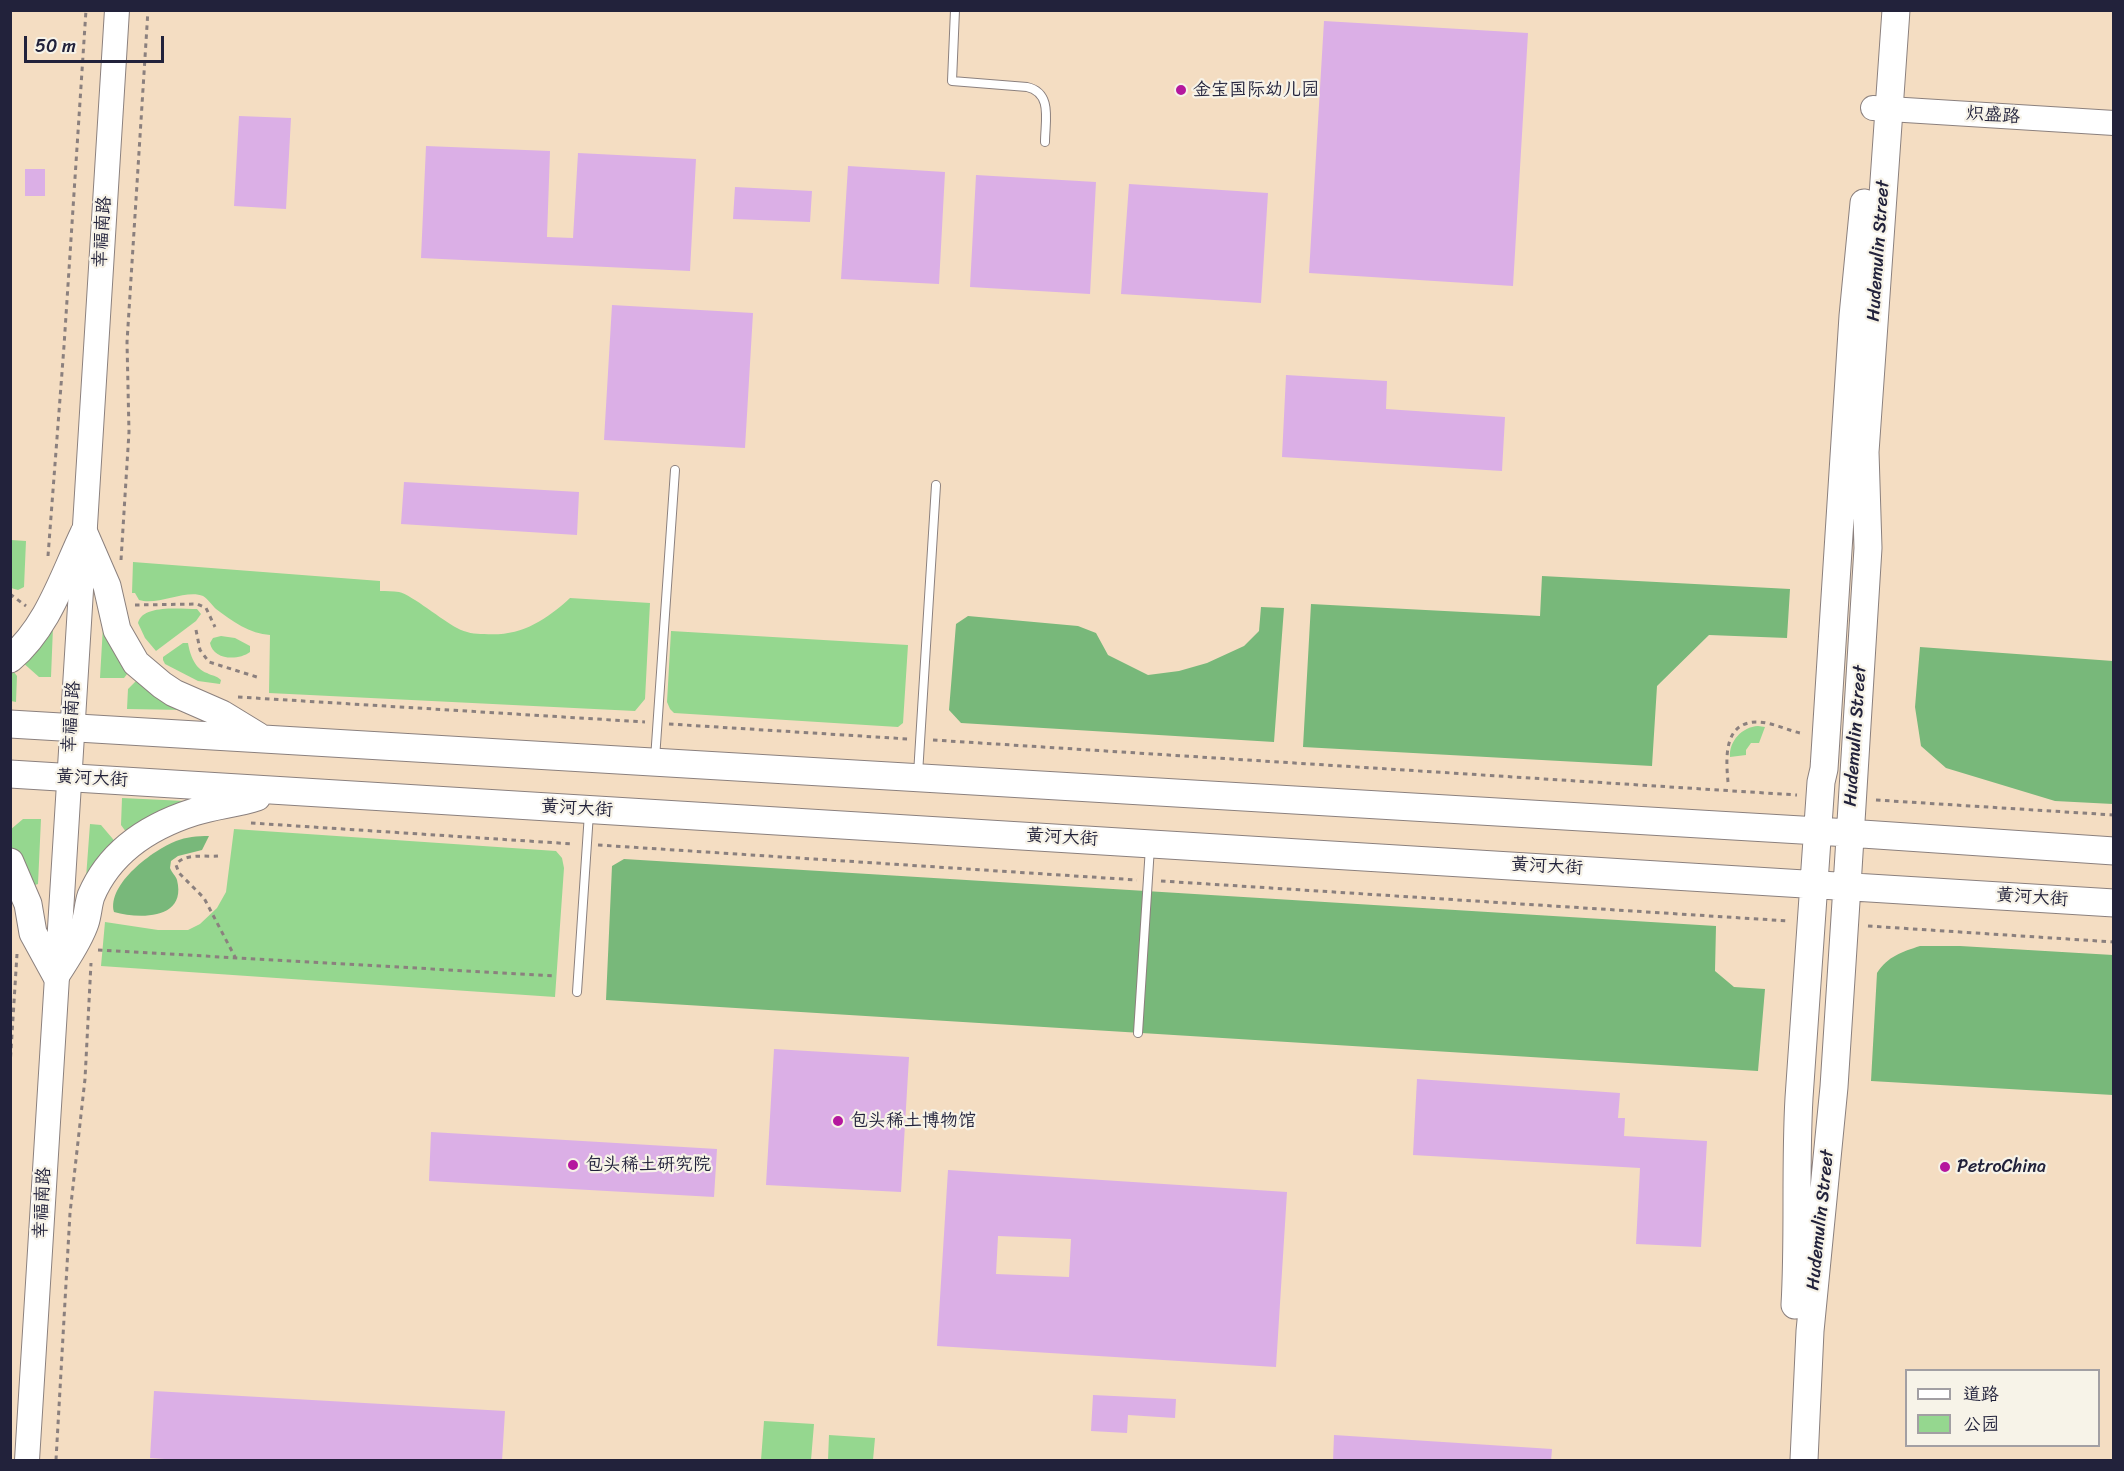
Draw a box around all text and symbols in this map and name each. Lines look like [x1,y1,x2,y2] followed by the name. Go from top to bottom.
[27,24,166,62] scale bar
[35,30,76,62] text: 50 m
[1193,79,1319,101] place label: 金宝国际幼儿园
[1174,83,1188,97] marker: 金宝国际幼儿园
[1965,103,2021,129] street label: 炽盛路
[1863,180,1895,322] street label: Hudemulin Street
[90,195,116,269] street label: 幸福南路
[1840,665,1872,807] street label: Hudemulin Street
[59,680,85,754] street label: 幸福南路
[55,766,129,792] street label: 黄河大街
[540,796,614,822] street label: 黄河大街
[1025,825,1099,851] street label: 黄河大街
[1510,854,1584,880] street label: 黄河大街
[1995,885,2069,911] street label: 黄河大街
[850,1110,976,1132] place label: 包头稀土博物馆
[831,1114,845,1128] marker: 包头稀土博物馆
[1803,1149,1839,1291] street label: Hudemulin Street
[585,1154,711,1176] place label: 包头稀土研究院
[1957,1156,2046,1178] place label: PetroChina
[566,1158,580,1172] marker: 包头稀土研究院
[1938,1160,1952,1174] marker: PetroChina
[30,1166,56,1240] street label: 幸福南路
[1905,1369,2100,1447] legend
[1963,1378,1999,1410] text: 道路
[1963,1408,1999,1440] text: 公园

